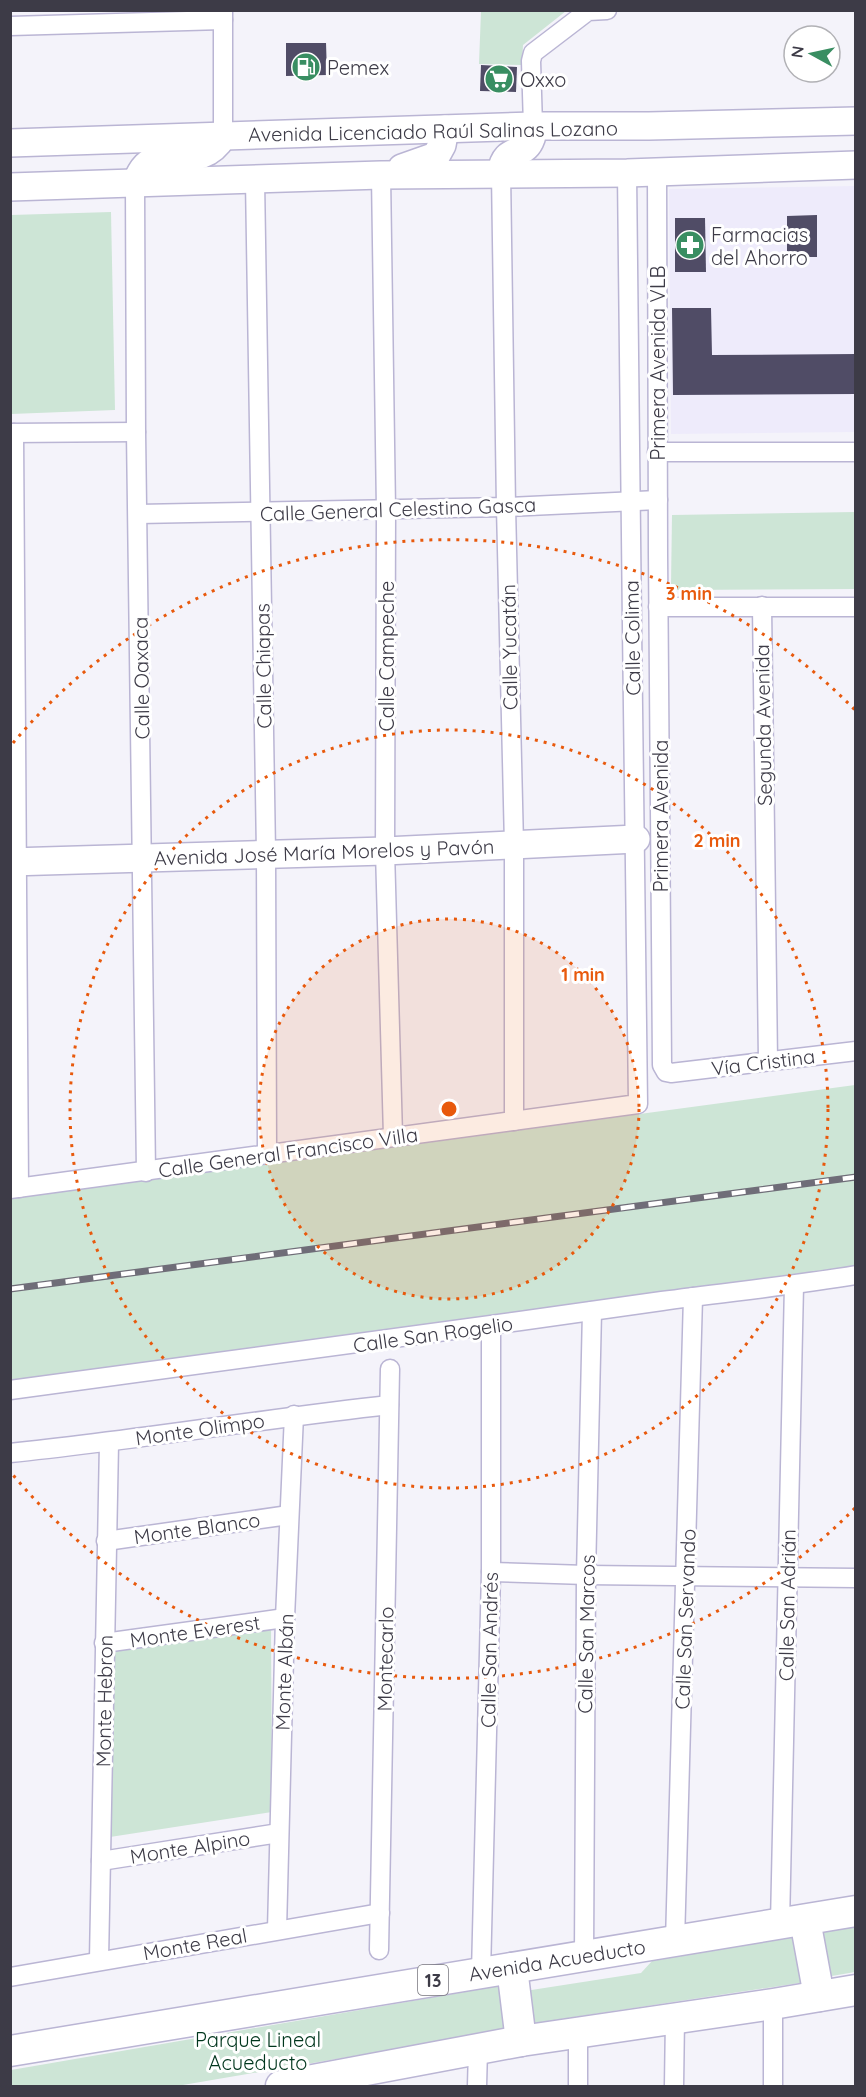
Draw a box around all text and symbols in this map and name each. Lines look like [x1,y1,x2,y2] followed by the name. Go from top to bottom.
[782,24,842,84] north arrow
[786,45,808,59] text: N
[290,51,322,83] fuel station icon: Pemex
[327,55,389,80] place label: Pemex
[483,63,515,95] supermarket icon: Oxxo
[520,67,566,92] place label: Oxxo
[248,115,618,147] street label: Avenida Licenciado Raúl Salinas Lozano
[711,222,808,270] place label: Farmacias del Ahorro
[674,229,706,261] pharmacy icon: Farmacias del Ahorro
[645,265,670,461] street label: Primera Avenida VLB
[259,492,537,526] street label: Calle General Celestino Gasca
[618,580,646,696] street label: Calle Colima
[374,581,399,731] street label: Calle Campeche
[666,582,712,605] text: 3 min
[495,584,523,710] street label: Calle Yucatán
[249,603,277,729] street label: Calle Chiapas
[127,616,155,740] street label: Calle Oaxaca
[749,644,777,806] street label: Segunda Avenida
[648,740,673,892] street label: Primera Avenida
[694,829,740,852] text: 2 min
[153,834,495,870] street label: Avenida José María Morelos y Pavón
[561,963,605,986] text: 1 min
[710,1043,816,1081] street label: Vía Cristina
[439,1099,459,1119] centre of rings
[157,1121,419,1183] street label: Calle General Francisco Villa
[352,1310,514,1358] street label: Calle San Rogelio
[134,1408,266,1450] street label: Monte Olimpo
[132,1507,262,1549] street label: Monte Blanco
[669,1528,701,1710] street label: Calle San Servando
[773,1529,801,1681] street label: Calle San Adrián
[572,1554,600,1714] street label: Calle San Marcos
[475,1572,503,1728] street label: Calle San Andrés
[372,1606,398,1712] street label: Montecarlo
[128,1609,262,1653] street label: Monte Everest
[269,1613,299,1731] street label: Monte Albán
[90,1635,118,1767] street label: Monte Hebron
[128,1825,252,1869] street label: Monte Alpino
[141,1923,249,1965] street label: Monte Real
[467,1934,647,1986] street label: Avenida Acueducto
[418,1965,448,1995] road number: 13
[195,2027,321,2075] park label: Parque Lineal Acueducto

